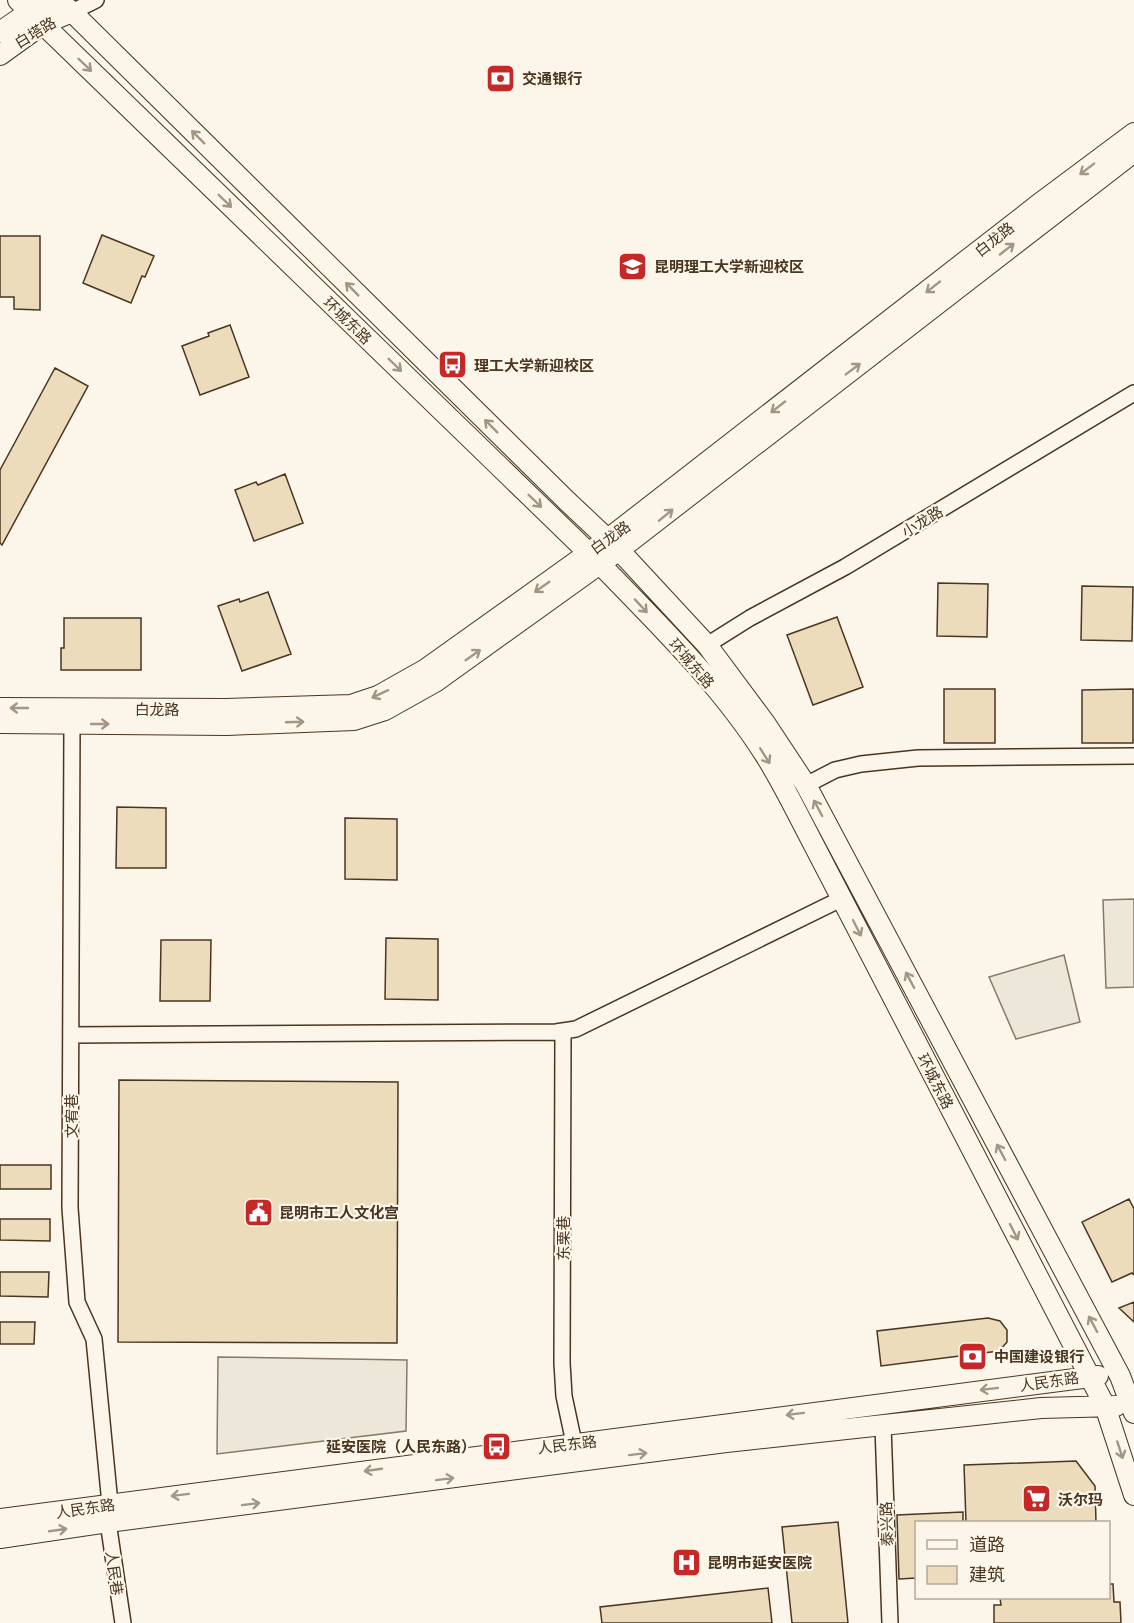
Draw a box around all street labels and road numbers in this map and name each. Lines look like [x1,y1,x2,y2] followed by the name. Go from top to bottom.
[11,13,59,51] street label: 白塔路
[971,218,1017,260] street label: 白龙路
[320,293,376,347] street label: 环城东路
[898,502,946,540] street label: 小龙路
[587,516,633,558] street label: 白龙路
[666,634,718,692] street label: 环城东路
[134,700,180,718] street label: 白龙路
[914,1050,958,1112] street label: 环城东路
[62,1093,80,1139] street label: 文宥巷
[554,1215,572,1261] street label: 东栗巷
[1018,1368,1080,1394] street label: 人民东路
[536,1431,598,1457] street label: 人民东路
[54,1495,116,1521] street label: 人民东路
[876,1501,896,1547] street label: 泰兴路
[103,1549,127,1597] street label: 人民巷

